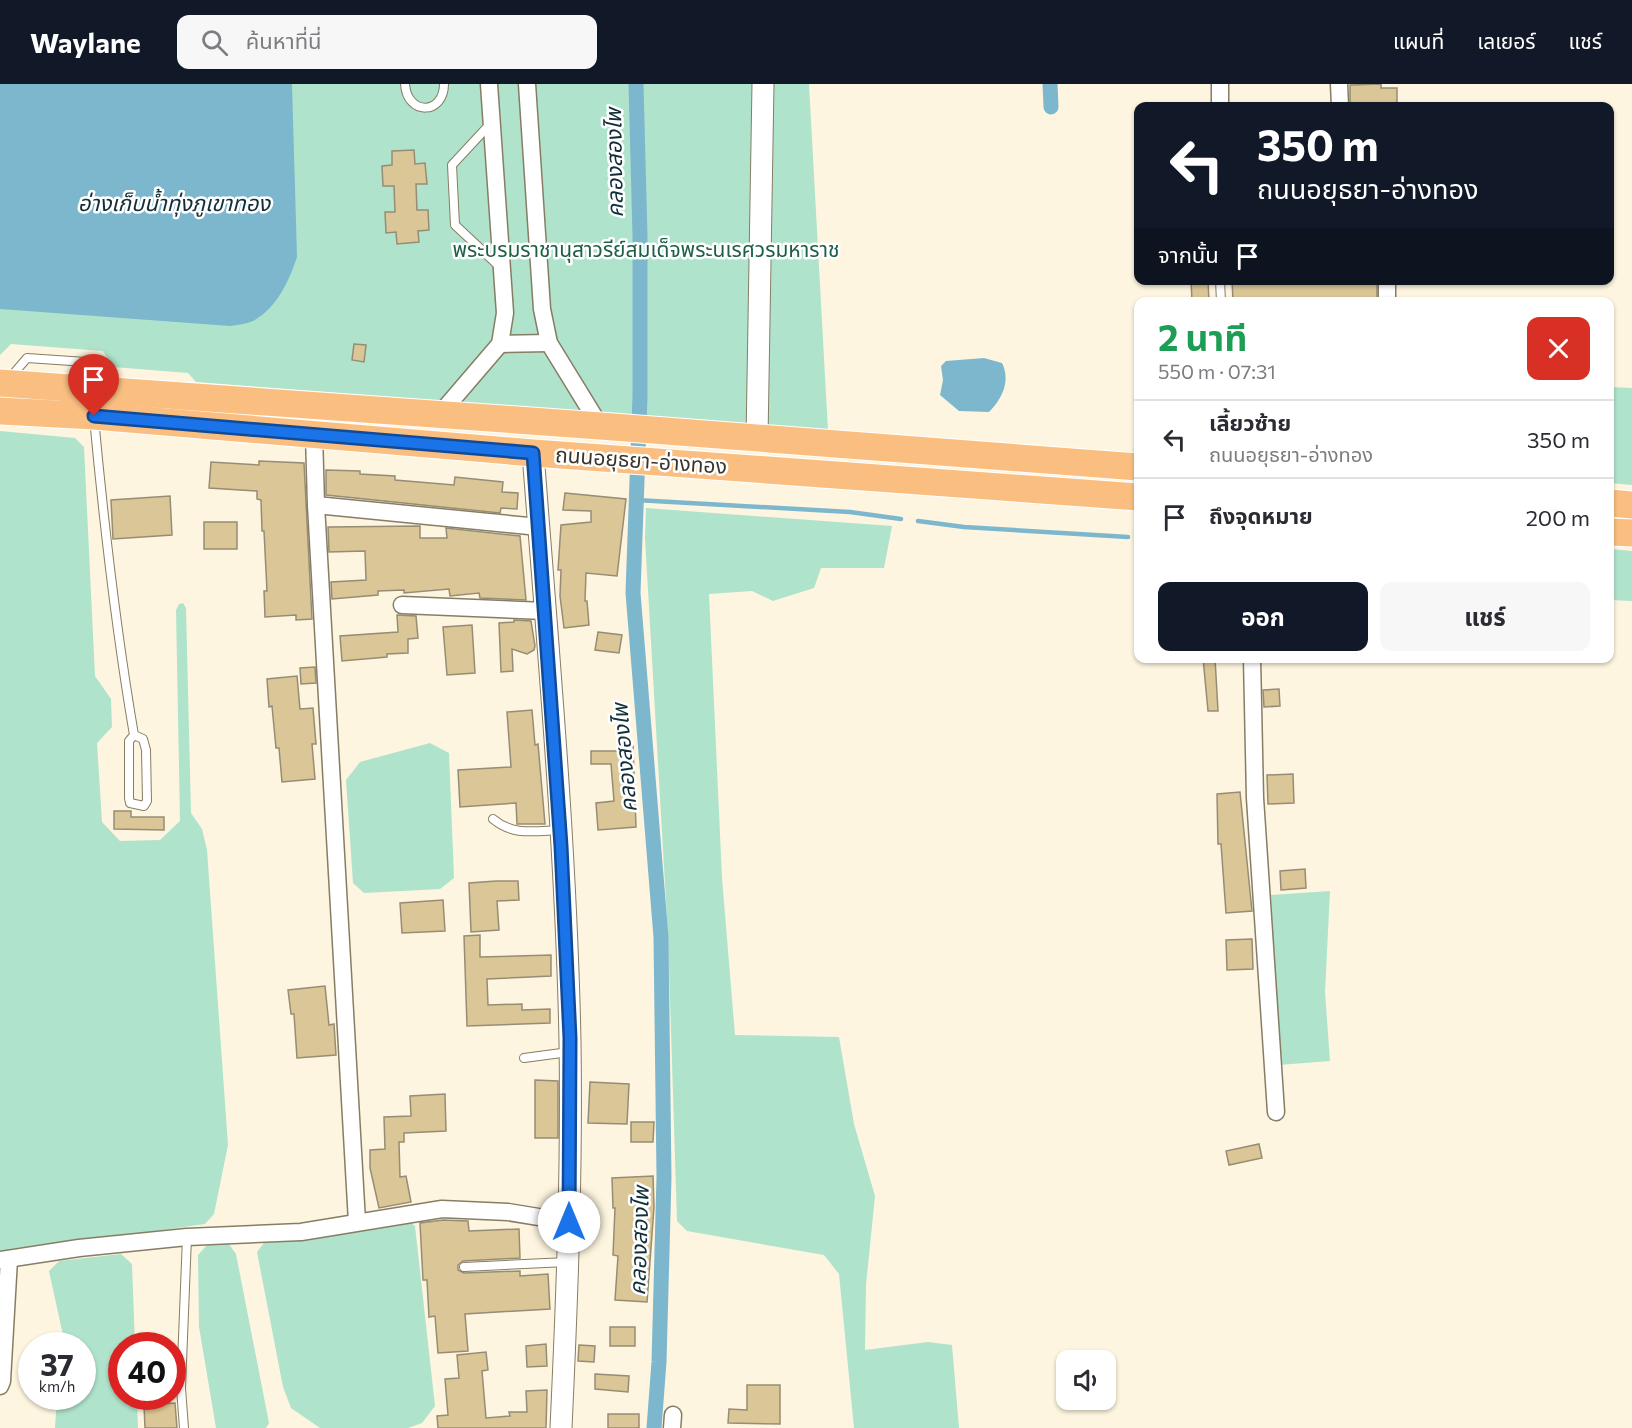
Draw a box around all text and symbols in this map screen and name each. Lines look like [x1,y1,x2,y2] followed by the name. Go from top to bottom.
[177,15,597,69] search box
[30,25,141,59] text: Waylane
[198,26,231,59] icon: search
[246,27,322,54] text: ค้นหาที่นี่
[1393,28,1444,53] text: แผนที่
[1477,28,1536,53] text: เลเยอร์
[1569,28,1602,53] text: แชร์
[599,106,628,218] water label: คลองสองไพ
[1257,118,1379,170] text: 350 m
[1158,126,1236,204] icon: left
[1257,172,1478,205] text: ถนนอยุธยา-อ่างทอง
[78,188,271,217] water label: อ่างเก็บน้ำทุ่งภูเขาทอง
[453,236,839,263] park label: พระบรมราชานุสาวรีย์สมเด็จพระนเรศวรมหาราช
[1231,240,1264,273] icon: arrive
[1158,241,1219,268] text: จากนั้น
[1158,314,1247,358] text: 2 นาที
[1527,317,1590,380] button: close
[68,354,119,416] pin
[1158,359,1276,383] text: 550 m · 07:31
[77,363,110,396] icon: arrive
[1209,409,1291,436] text: เลี้ยวซ้าย
[1158,423,1191,456] icon: left
[1527,426,1590,453] text: 350 m
[554,441,728,480] street label: ถนนอยุธยา-อ่างทอง
[1209,442,1373,466] text: ถนนอยุธยา-อ่างทอง
[1158,501,1191,534] icon: arrive
[1209,502,1313,529] text: ถึงจุดหมาย
[1526,504,1590,531] text: 200 m
[1158,582,1368,651] button: ออก
[1380,582,1590,651] button: แชร์
[605,700,642,814] water label: คลองสองไพ
[623,1183,654,1296] water label: คลองสองไพ
[537,1190,601,1254] position arrow
[108,1332,186,1410] speed limit sign: 40
[40,1345,74,1382] text: 37
[1056,1350,1116,1410] map controls
[1056,1350,1116,1410] button: sound
[39,1377,75,1395] text: km/h

